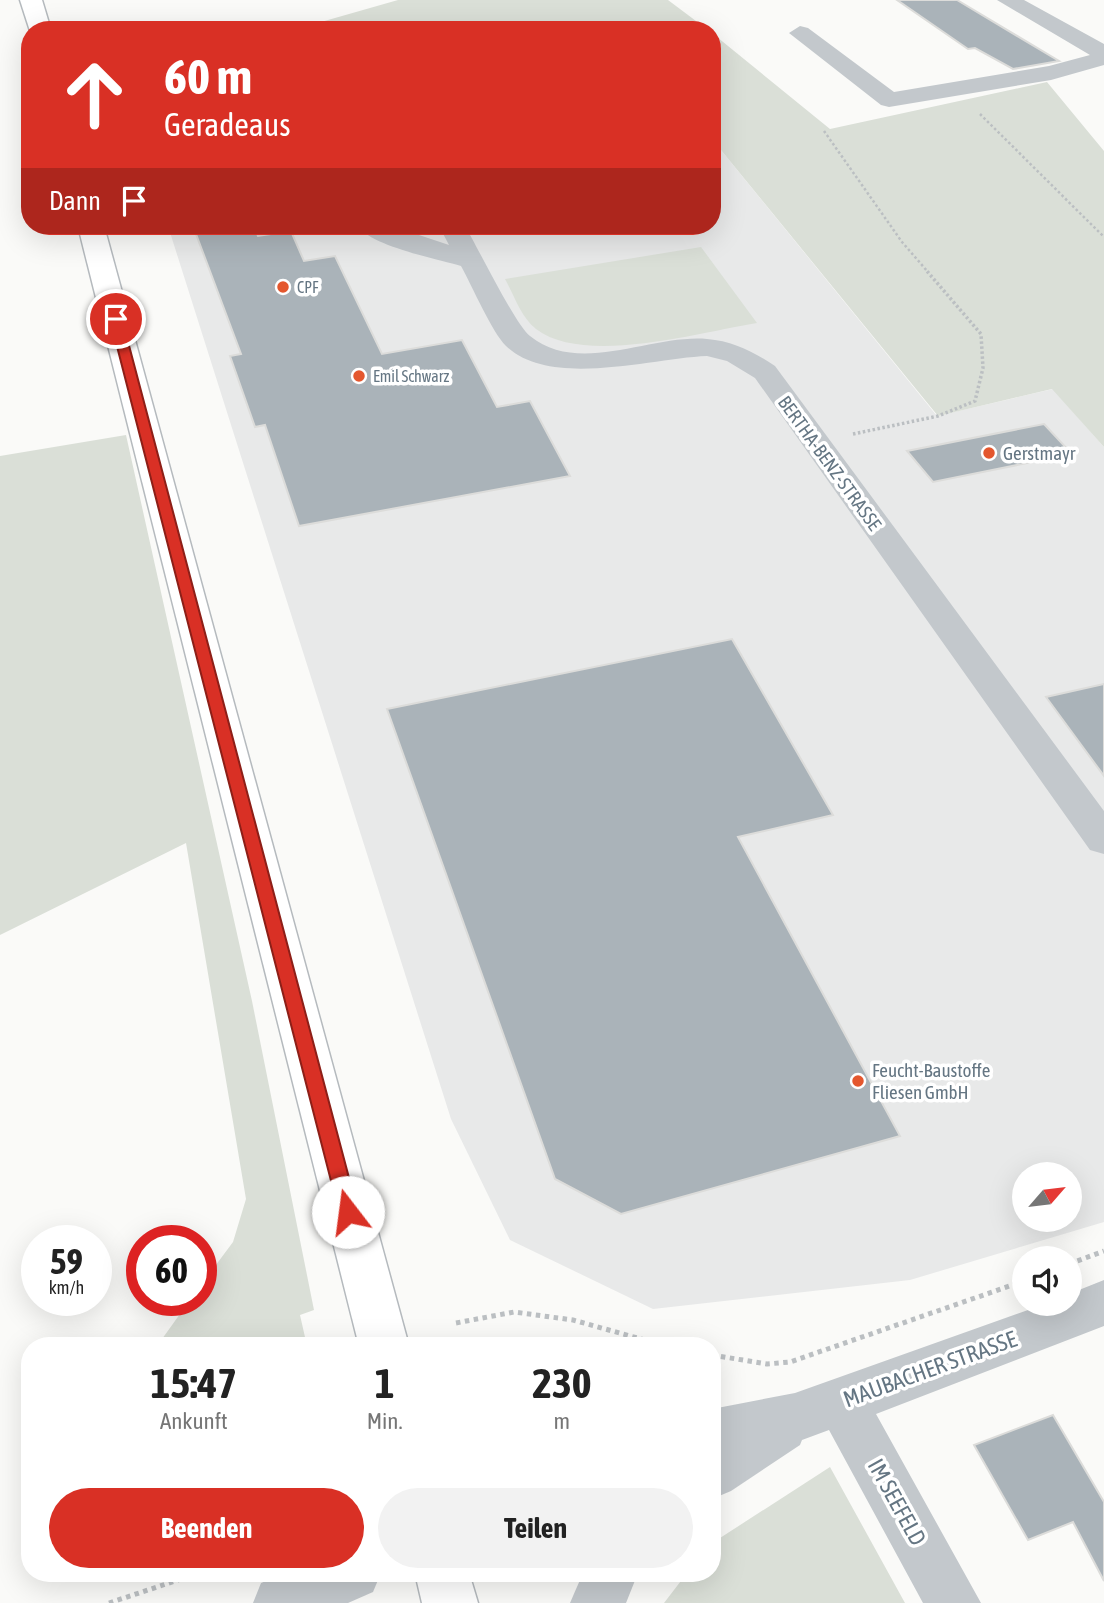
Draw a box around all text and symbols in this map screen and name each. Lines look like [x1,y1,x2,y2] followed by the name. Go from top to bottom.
[164,48,252,104] text: 60 m
[49,49,140,140] icon: ahead
[164,106,291,143] text: Geradeaus
[115,182,153,220] icon: arrive
[49,186,101,216] text: Dann
[297,278,319,296] place label: CPF
[275,279,291,295] marker: CPF
[86,289,146,349] pin
[97,300,135,338] icon: arrive
[373,367,449,385] place label: Emil Schwarz
[351,368,367,384] marker: Emil Schwarz
[774,391,886,535] street label: BERTHA-BENZ-STRASSE
[1003,442,1076,464] place label: Gerstmayr
[981,445,997,461] marker: Gerstmayr
[872,1059,990,1103] place label: Feucht-Baustoffe Fliesen GmbH
[850,1073,866,1089] marker: Feucht-Baustoffe Fliesen GmbH
[1012,1162,1082,1232] north arrow
[1012,1162,1082,1316] map controls
[311,1175,385,1249] position arrow
[126,1225,217,1316] speed limit sign: 60
[50,1241,83,1281] text: 59
[1012,1246,1082,1316] button: sound
[49,1277,84,1298] text: km/h
[840,1326,1020,1412] street label: MAUBACHER STRASSE
[151,1359,237,1407] text: 15:47
[375,1359,394,1407] text: 1
[532,1359,591,1407] text: 230
[160,1408,228,1434] text: Ankunft
[367,1408,403,1434] text: Min.
[554,1408,570,1434] text: m
[863,1454,931,1550] street label: IM SEEFELD
[49,1488,364,1568] button: Beenden
[378,1488,693,1568] button: Teilen

